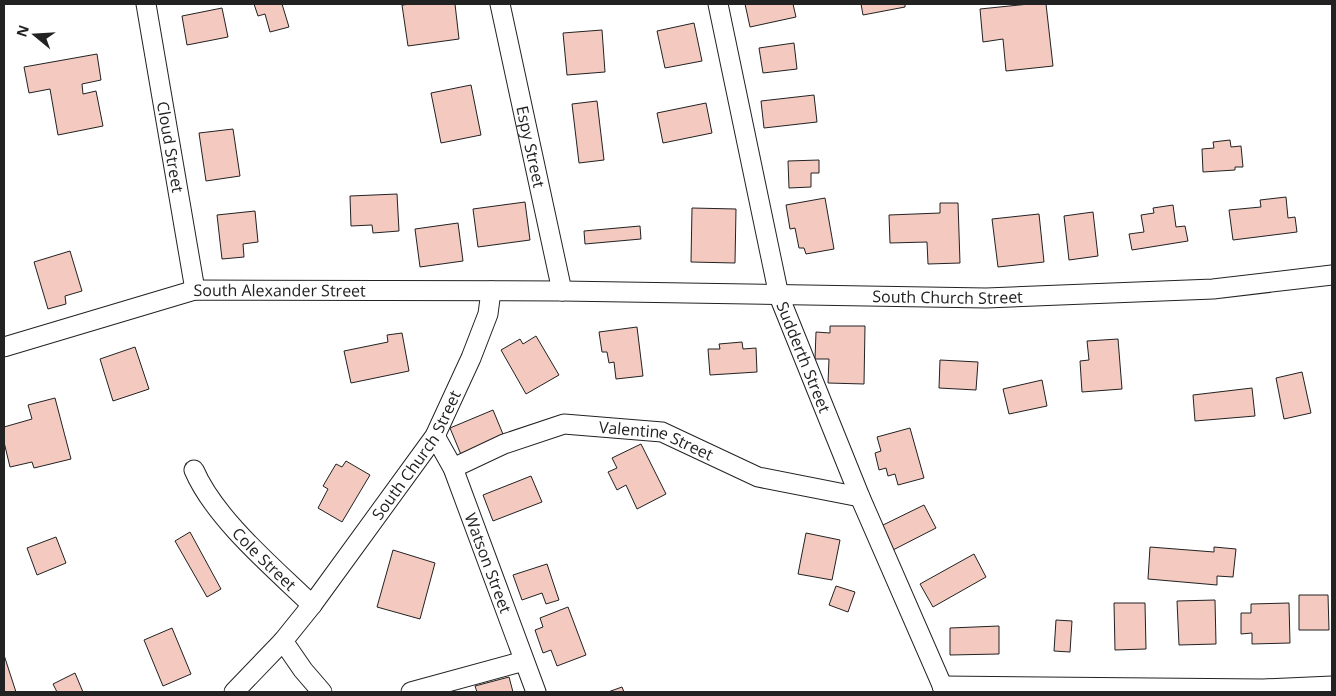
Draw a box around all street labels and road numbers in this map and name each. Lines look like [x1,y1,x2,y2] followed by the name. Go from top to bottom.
[152,100,189,195] street label: Cloud Street
[511,104,550,190] street label: Espy Street
[193,279,366,301] street label: South Alexander Street
[872,285,1024,309] street label: South Church Street
[771,298,836,416] street label: Sudderth Street
[367,386,466,524] street label: South Church Street
[598,416,717,466] street label: Valentine Street
[460,510,517,616] street label: Watson Street
[227,523,301,596] street label: Cole Street

